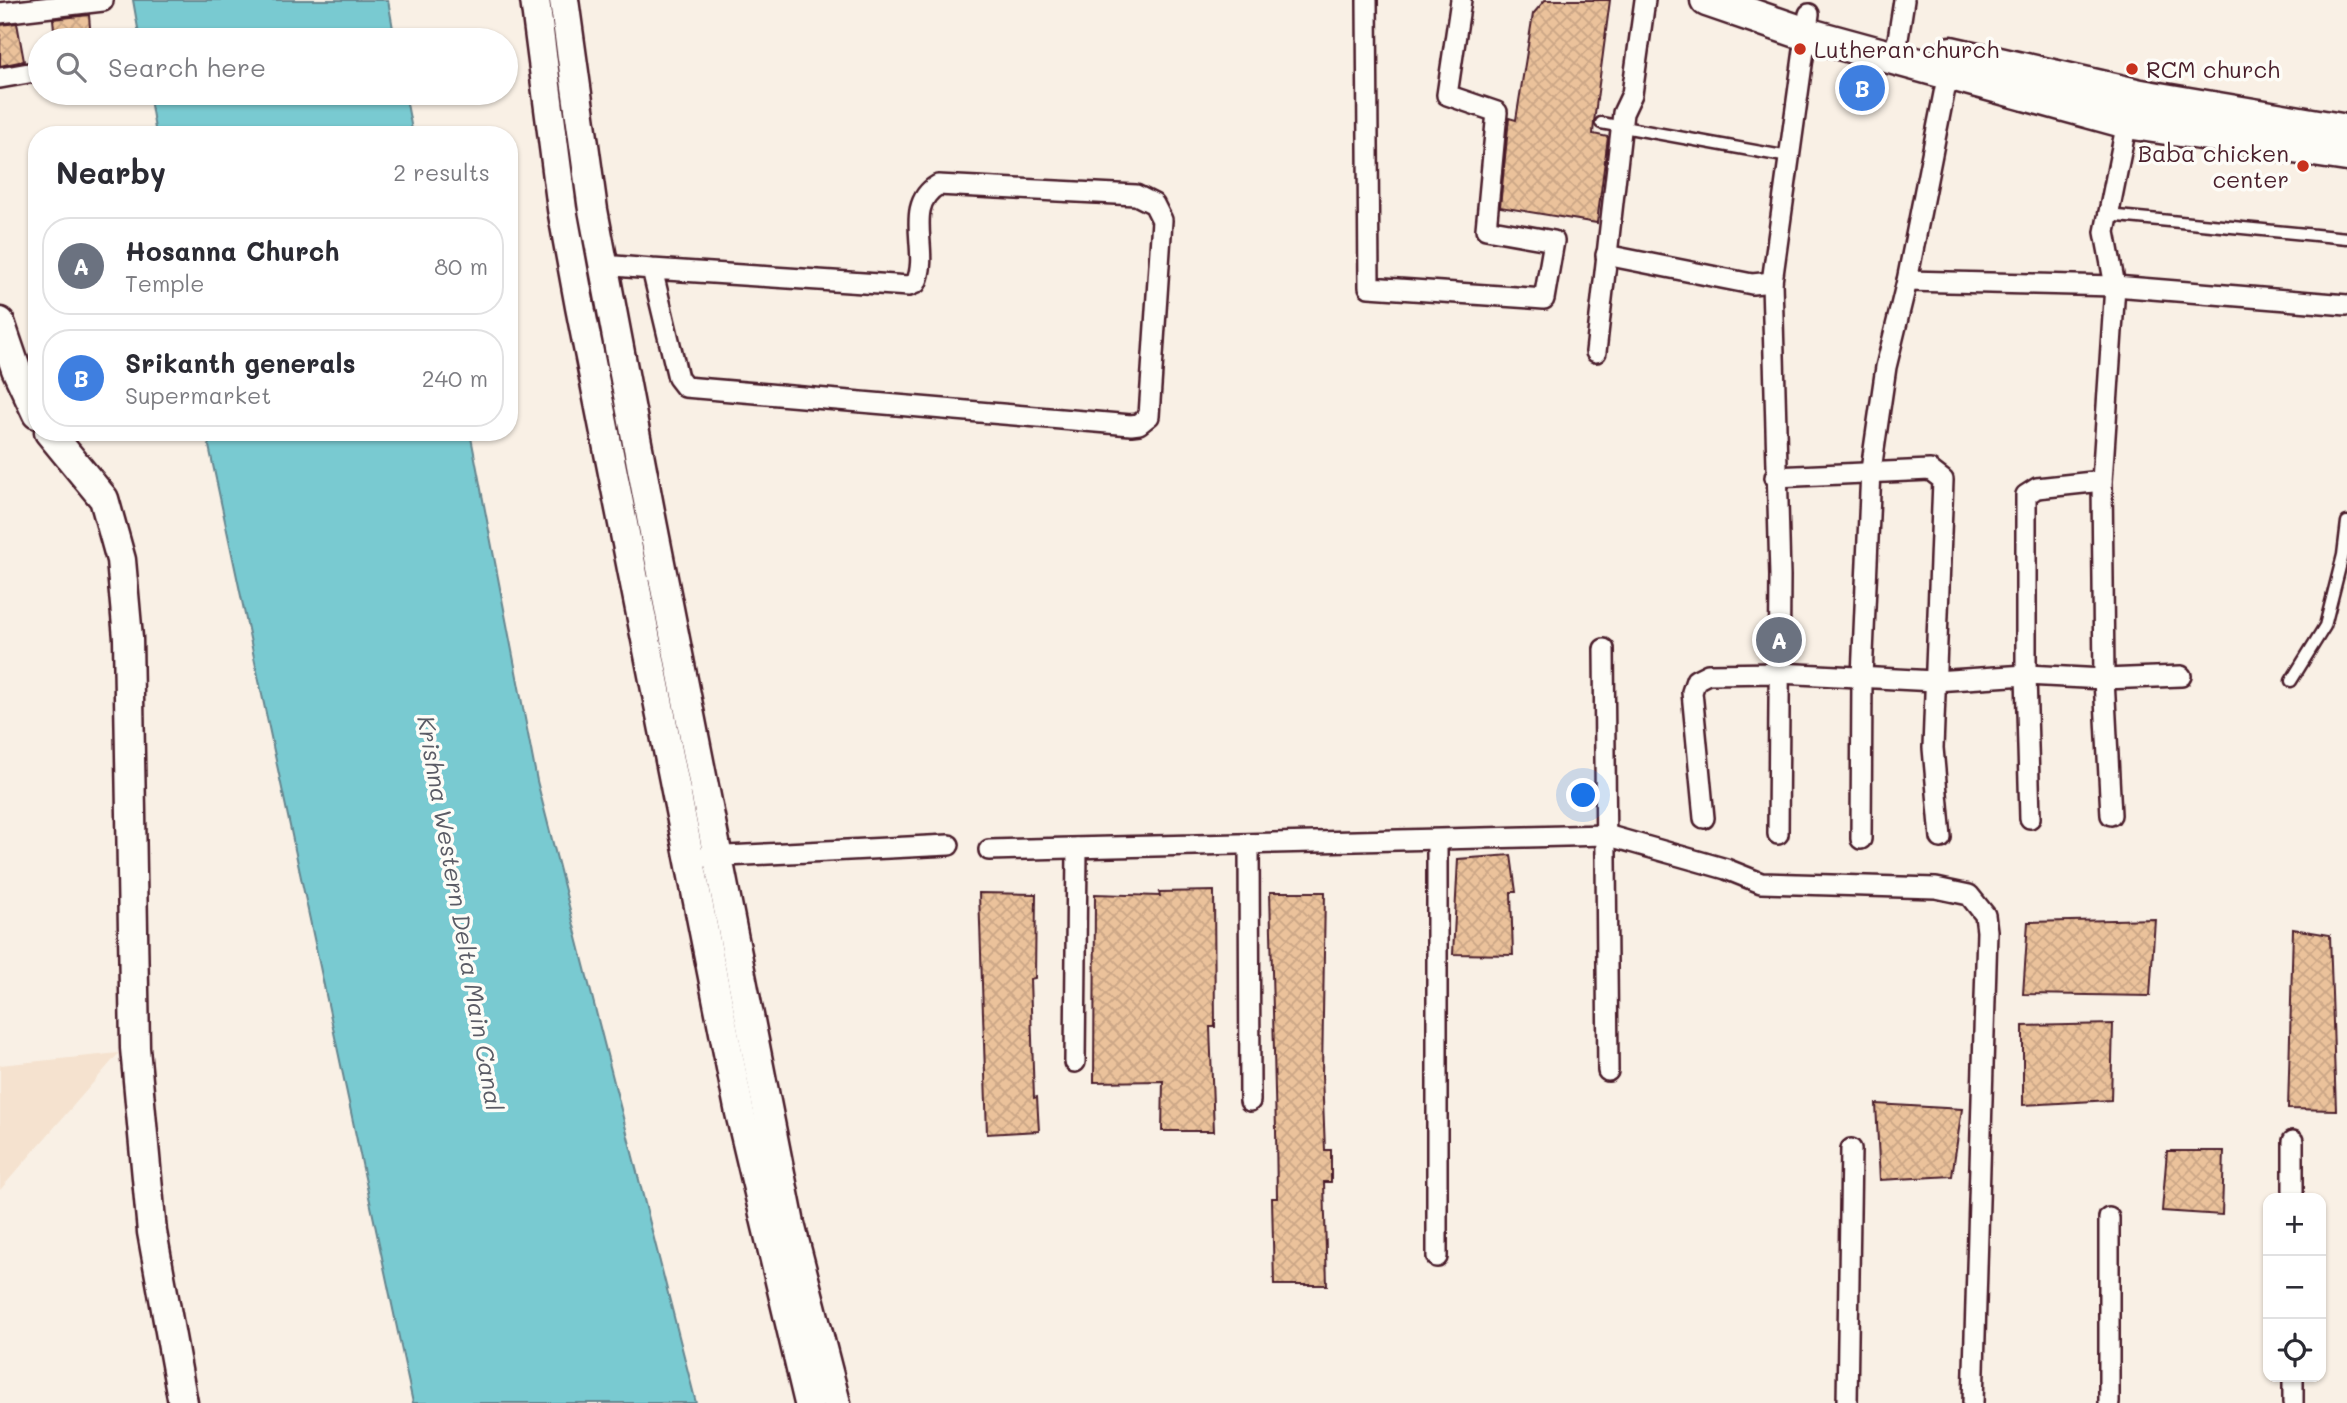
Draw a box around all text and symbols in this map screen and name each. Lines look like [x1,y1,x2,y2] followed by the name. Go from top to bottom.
[28,28,518,105] search box
[1814,34,1999,64] place label: Lutheran church
[1792,41,1808,57] marker: Lutheran church
[52,48,90,86] icon: search
[108,50,266,84] text: Search here
[2146,54,2280,84] place label: RCM church
[2124,61,2140,77] marker: RCM church
[1839,62,1885,114] pin: B
[2138,138,2289,194] place label: Baba chicken center
[56,152,166,192] text: Nearby
[393,157,490,187] text: 2 results
[2295,158,2311,174] marker: Baba chicken center
[125,234,339,268] text: Hosanna Church
[73,251,89,281] text: A
[434,251,488,281] text: 80 m
[125,268,205,298] text: Temple
[125,346,356,380] text: Srikanth generals
[73,363,89,393] text: B
[422,363,488,393] text: 240 m
[125,380,271,410] text: Supermarket
[1756,614,1802,666] pin: A
[411,713,511,1113] water label: Krishna Western Delta Main Canal
[1566,778,1600,812] your location
[2263,1193,2326,1382] map controls
[2263,1193,2326,1256] button: +
[2263,1256,2326,1319] button: −
[2263,1319,2326,1382] button: locate

